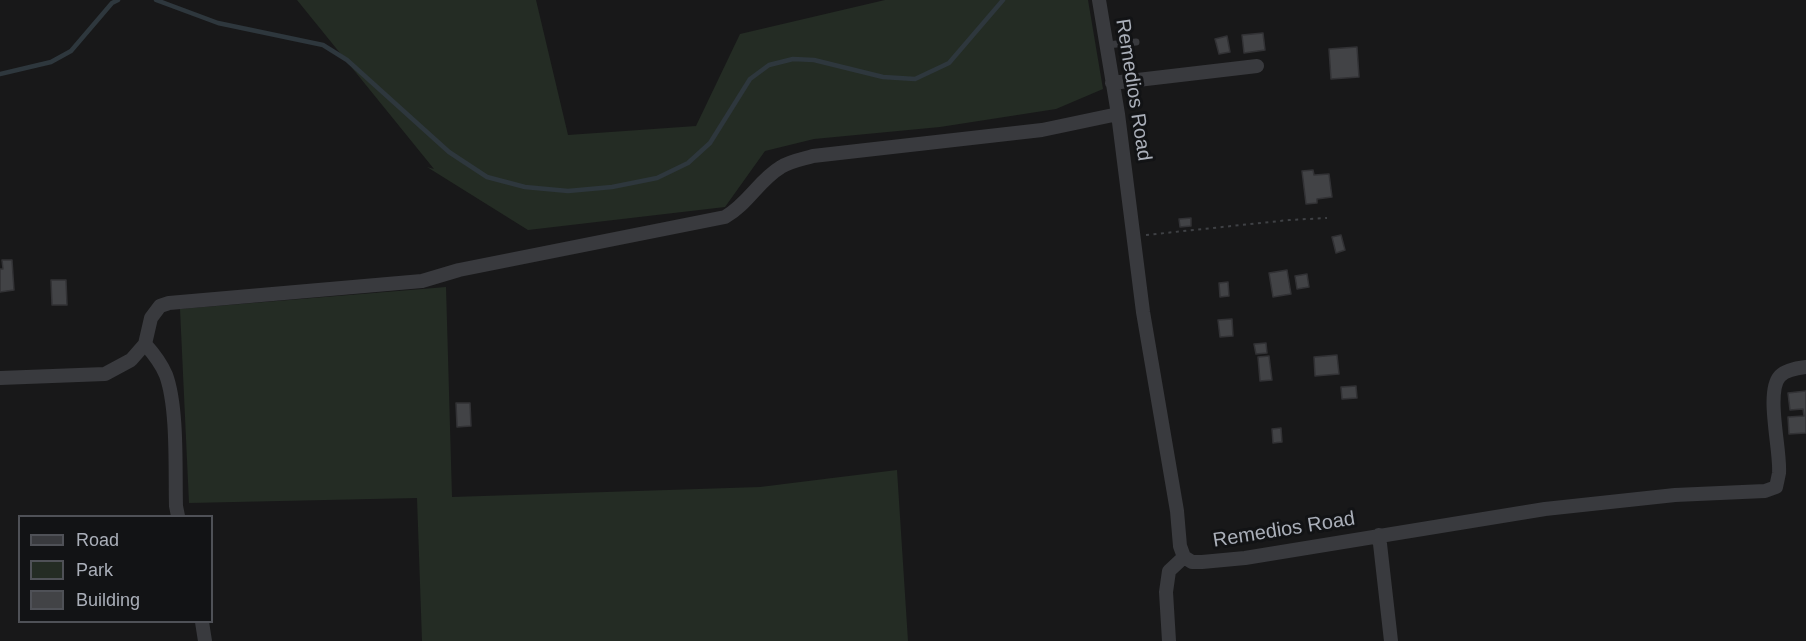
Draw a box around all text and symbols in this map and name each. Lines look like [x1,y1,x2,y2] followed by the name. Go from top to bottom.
[1110,17,1156,163] street label: Remedios Road
[1211,507,1357,553] street label: Remedios Road
[18,515,213,623] legend
[76,530,119,550] text: Road
[76,560,113,580] text: Park
[76,590,140,610] text: Building

